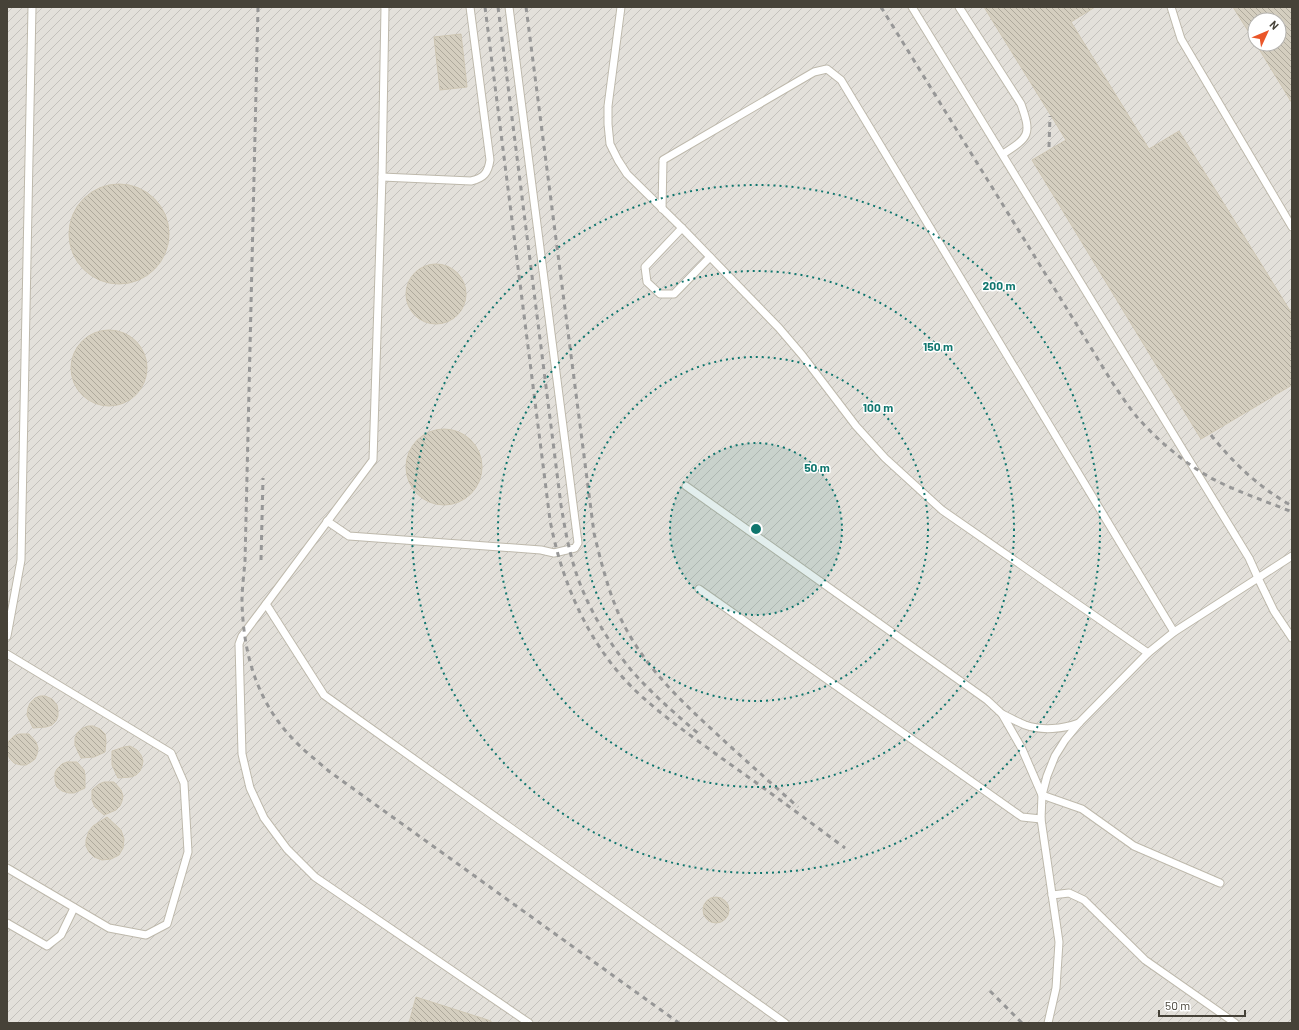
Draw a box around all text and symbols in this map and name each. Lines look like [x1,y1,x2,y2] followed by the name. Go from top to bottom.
[1247,12,1287,52] north arrow
[1267,18,1282,32] text: N
[983,278,1015,292] text: 200 m
[923,339,953,353] text: 150 m
[863,400,893,414] text: 100 m
[804,460,830,474] text: 50 m
[749,522,763,536] centre of rings
[1159,992,1245,1018] scale bar
[1165,998,1190,1012] text: 50 m

